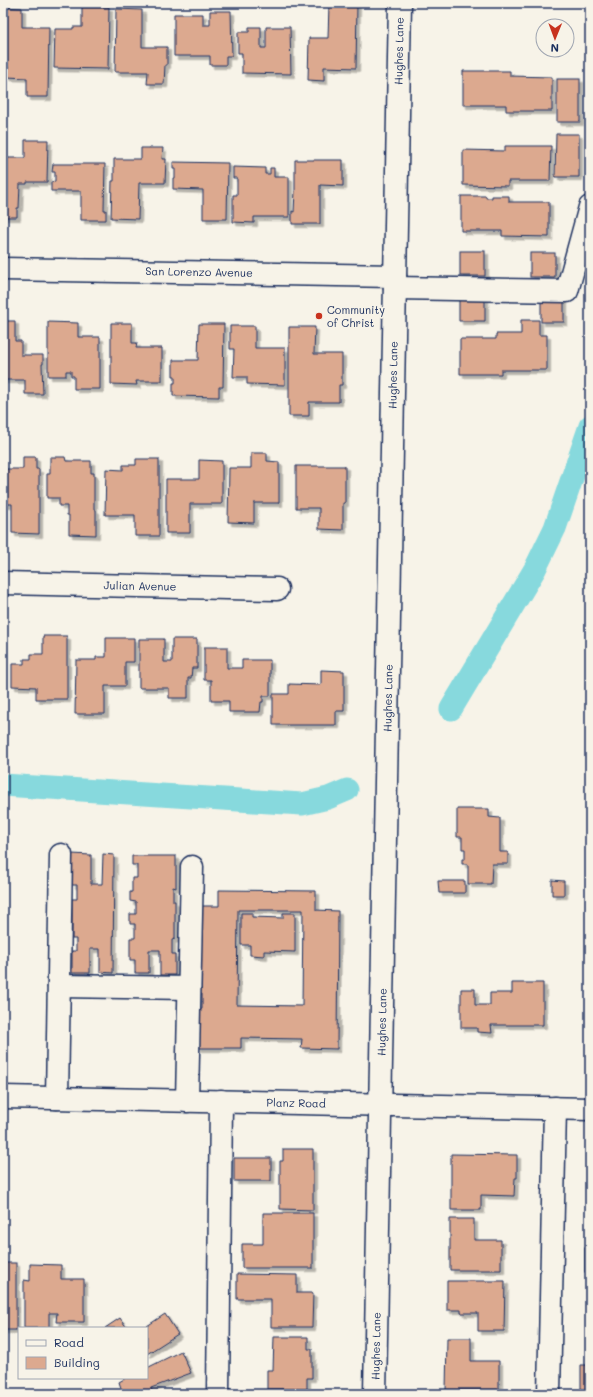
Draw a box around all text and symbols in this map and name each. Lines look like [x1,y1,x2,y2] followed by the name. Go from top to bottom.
[390,17,407,85] street label: Hughes Lane
[535,18,575,58] north arrow
[551,41,559,56] text: N
[145,263,253,280] street label: San Lorenzo Avenue
[327,302,385,330] place label: Community of Christ
[314,311,324,321] marker: Community of Christ
[384,341,401,409] street label: Hughes Lane
[104,577,177,594] street label: Julian Avenue
[379,664,396,732] street label: Hughes Lane
[373,988,390,1056] street label: Hughes Lane
[266,1094,326,1111] street label: Planz Road
[367,1312,384,1380] street label: Hughes Lane
[18,1327,148,1379] legend
[54,1334,84,1350] text: Road
[54,1354,100,1370] text: Building

